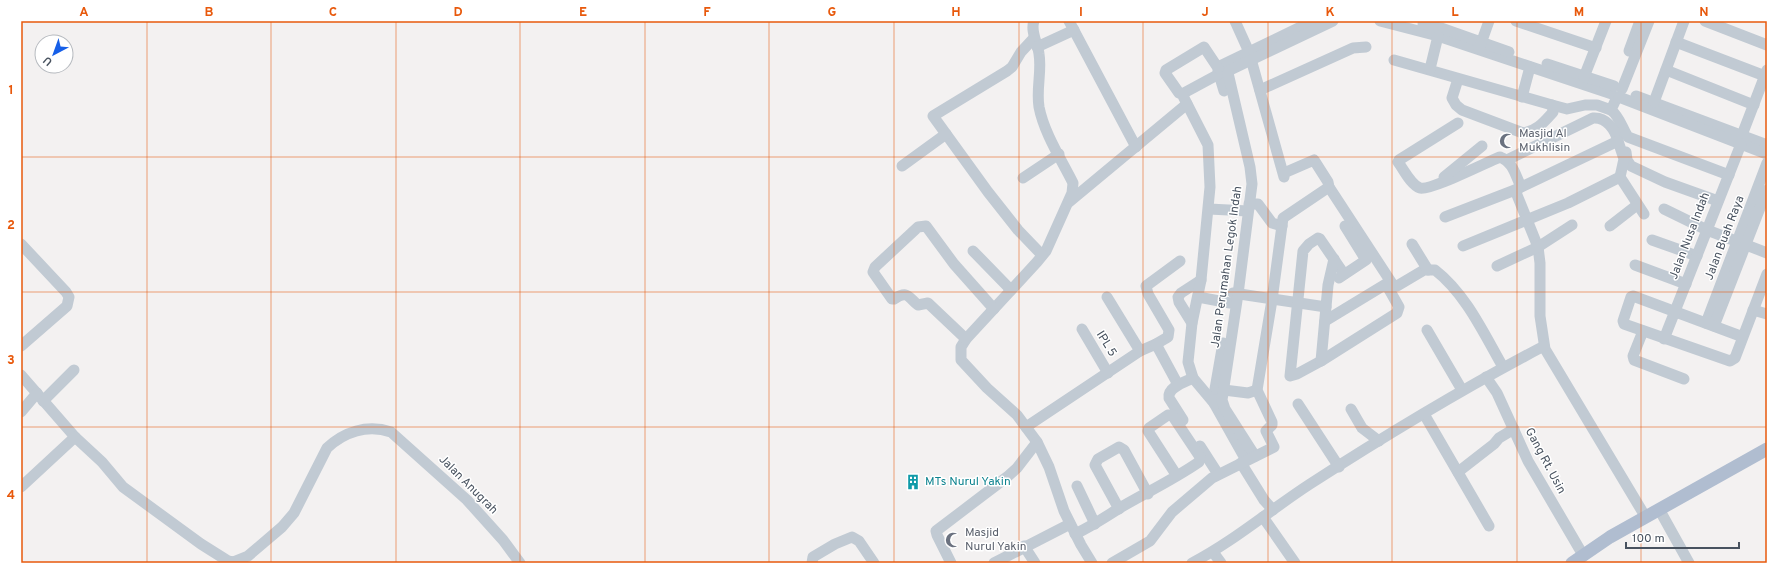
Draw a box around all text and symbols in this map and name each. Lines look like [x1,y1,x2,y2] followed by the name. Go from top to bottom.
[79,5,89,21] text: A
[205,5,214,21] text: B
[329,5,337,21] text: C
[453,5,463,21] text: D
[579,5,587,21] text: E
[703,5,711,21] text: F
[828,5,837,21] text: G
[951,5,961,21] text: H
[1079,5,1083,21] text: I
[1201,5,1209,21] text: J
[1325,5,1335,21] text: K
[1451,5,1459,21] text: L
[1574,5,1584,21] text: M
[1699,5,1709,21] text: N
[34,34,74,74] north arrow
[41,53,56,69] text: U
[8,83,14,99] text: 1
[1519,126,1570,156] place label: Masjid Al Mukhlisin
[1498,132,1516,150] mosque icon: Masjid Al Mukhlisin
[1208,185,1246,349] street label: Jalan Perumahan Legok Indah
[1666,190,1714,282] street label: Jalan Nusa Indah
[1702,193,1748,283] street label: Jalan Buah Raya
[7,218,15,234] text: 2
[1092,328,1120,360] street label: IPL 5
[7,353,15,369] text: 3
[1521,425,1569,497] street label: Gang Rt. Usin
[435,452,501,518] street label: Jalan Anugrah
[904,473,922,491] building icon: MTs Nurul Yakin
[925,474,1011,490] place label: MTs Nurul Yakin
[7,488,15,504] text: 4
[1626,524,1739,550] scale bar
[965,525,1026,555] place label: Masjid Nurul Yakin
[944,531,962,549] mosque icon: Masjid Nurul Yakin
[1632,531,1665,547] text: 100 m

